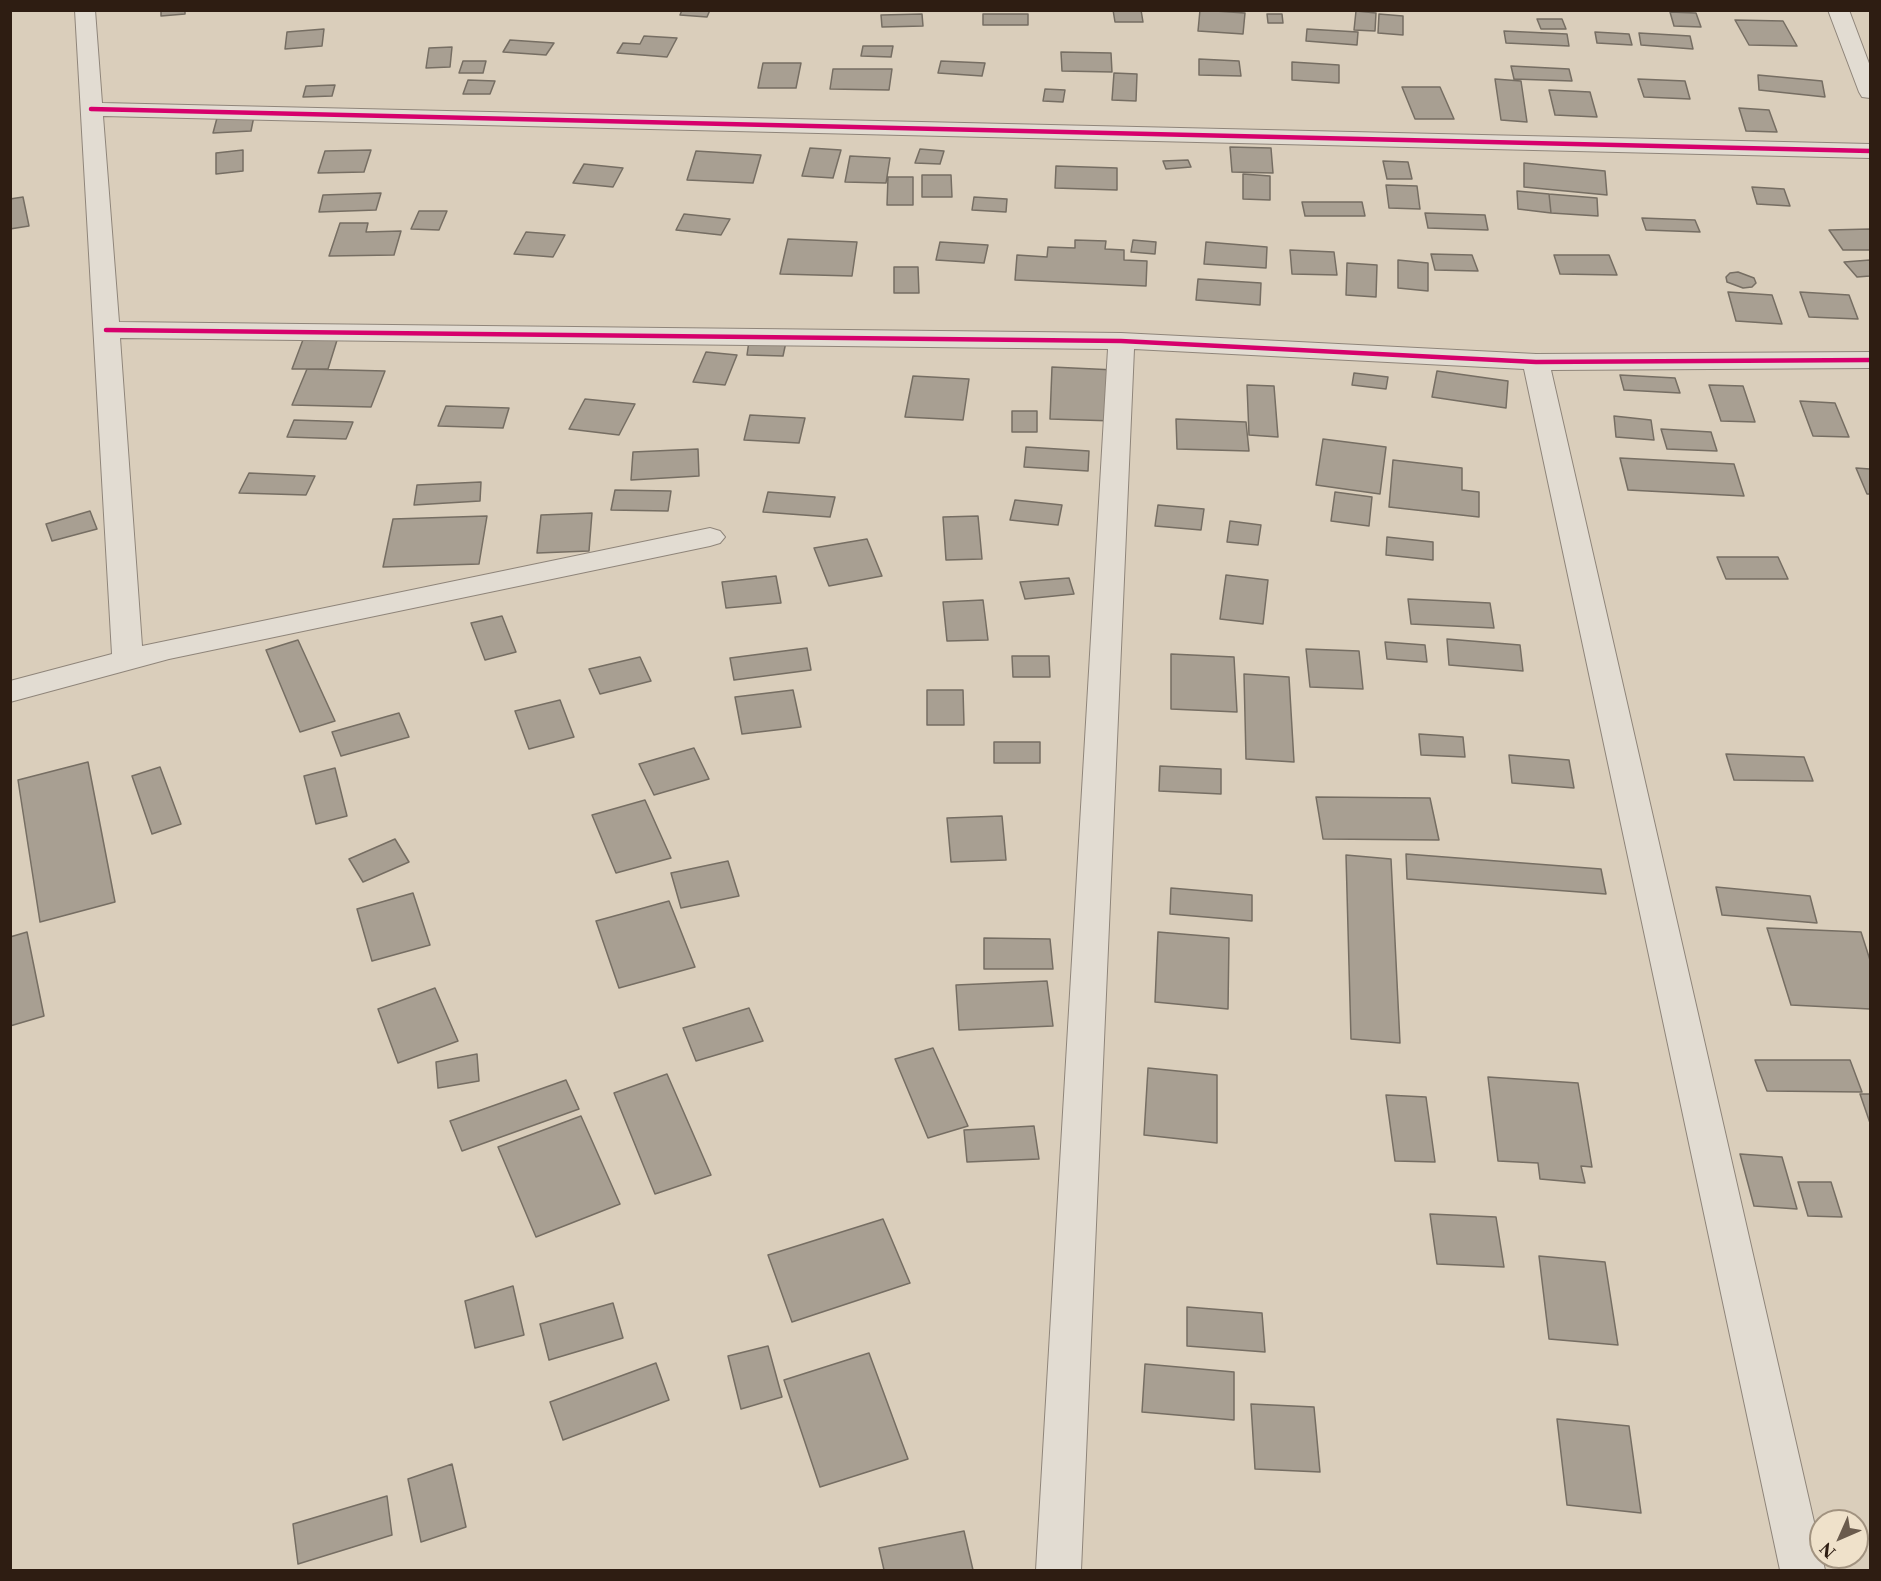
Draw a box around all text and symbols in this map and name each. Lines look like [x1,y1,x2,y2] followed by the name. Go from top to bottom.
[1809,1509,1869,1569] north arrow
[1816,1538,1840,1562] text: N

